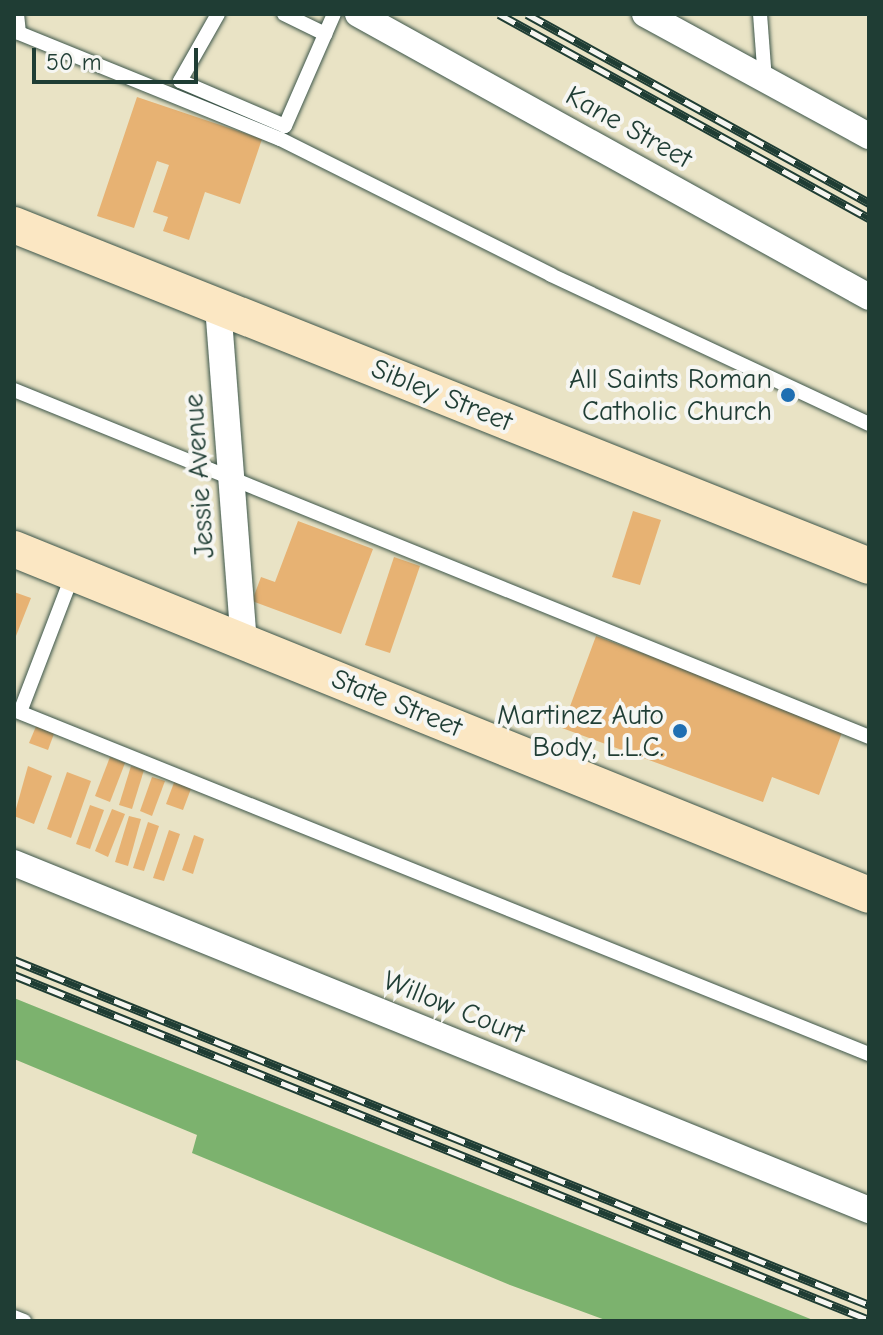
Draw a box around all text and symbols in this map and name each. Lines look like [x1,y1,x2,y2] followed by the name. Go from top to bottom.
[36,32,202,82] scale bar
[46,48,102,76] text: 50 m
[560,79,698,175] street label: Kane Street
[367,352,517,438] street label: Sibley Street
[569,362,772,428] place label: All Saints Roman Catholic Church
[779,386,797,404] marker: All Saints Roman Catholic Church
[176,392,222,560] street label: Jessie Avenue
[327,662,467,744] street label: State Street
[497,698,664,764] place label: Martinez Auto Body, L.L.C.
[671,722,689,740] marker: Martinez Auto Body, L.L.C.
[379,964,529,1050] street label: Willow Court

